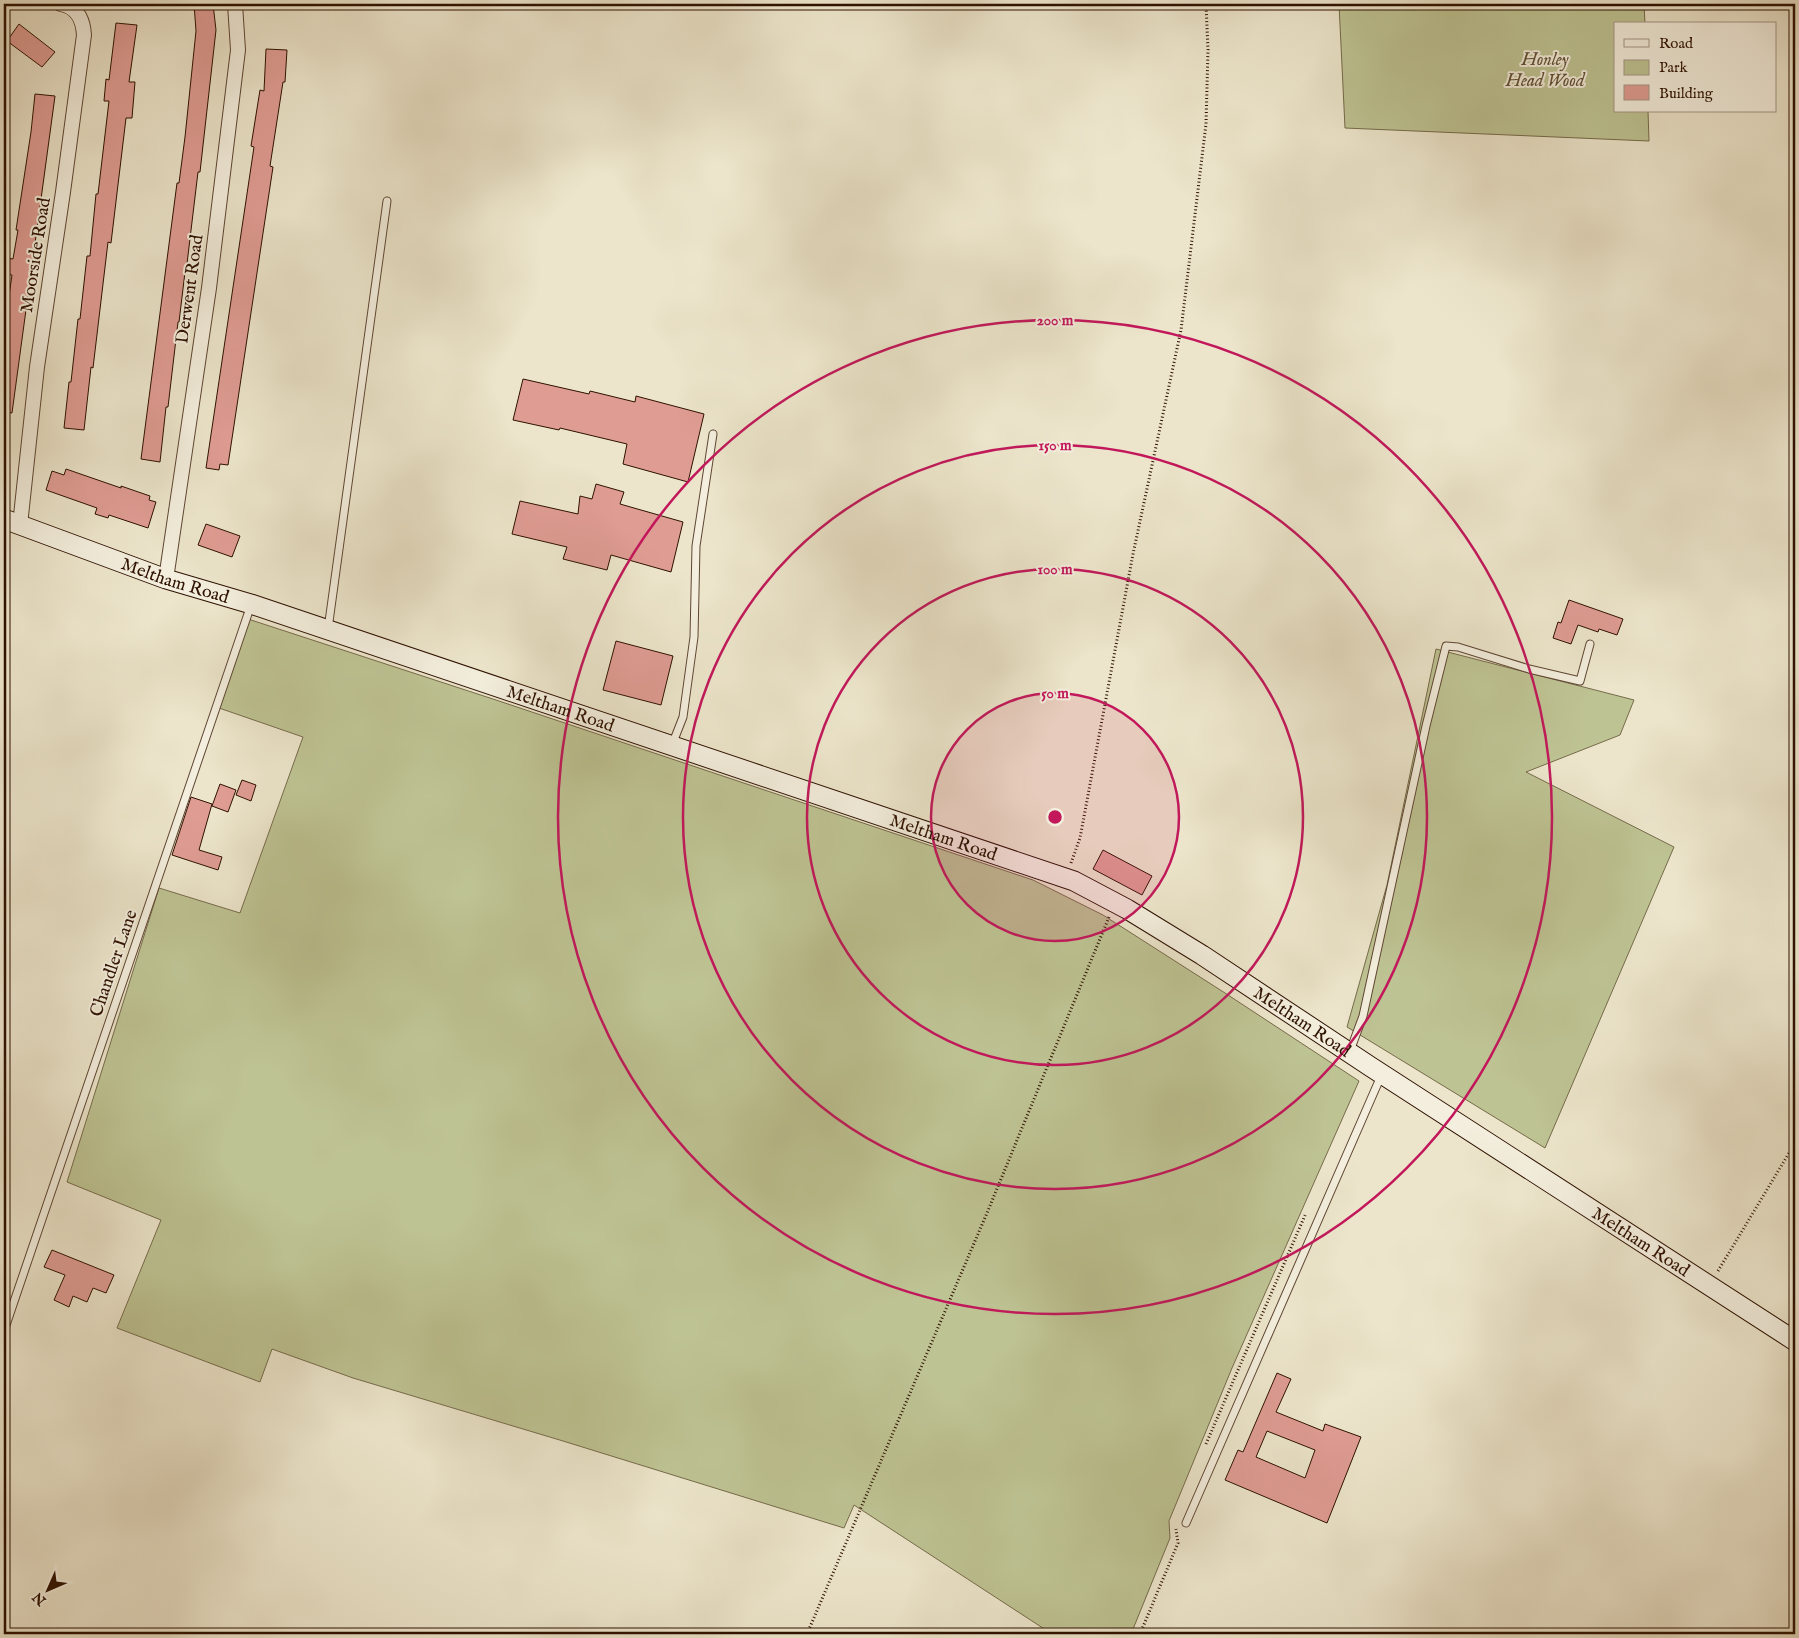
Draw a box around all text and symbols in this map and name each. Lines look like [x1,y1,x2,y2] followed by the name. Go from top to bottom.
[1614,22,1776,112] legend
[1659,34,1694,53] text: Road
[1505,49,1586,93] park label: Honley Head Wood
[1659,58,1689,77] text: Park
[1659,84,1714,103] text: Building
[16,196,57,314] street label: Moorside Road
[171,233,210,345] street label: Derwent Road
[1037,311,1074,330] text: 200 m
[1038,436,1072,455] text: 150 m
[118,553,232,610] street label: Meltham Road
[1037,560,1073,579] text: 100 m
[503,681,617,739] street label: Meltham Road
[1041,684,1069,703] text: 50 m
[1046,808,1064,826] centre of rings
[886,810,1000,867] street label: Meltham Road
[85,907,143,1020] street label: Chandler Lane
[1248,982,1355,1064] street label: Meltham Road
[1587,1203,1694,1283] street label: Meltham Road
[22,1566,72,1616] north arrow
[29,1588,51,1610] text: N

